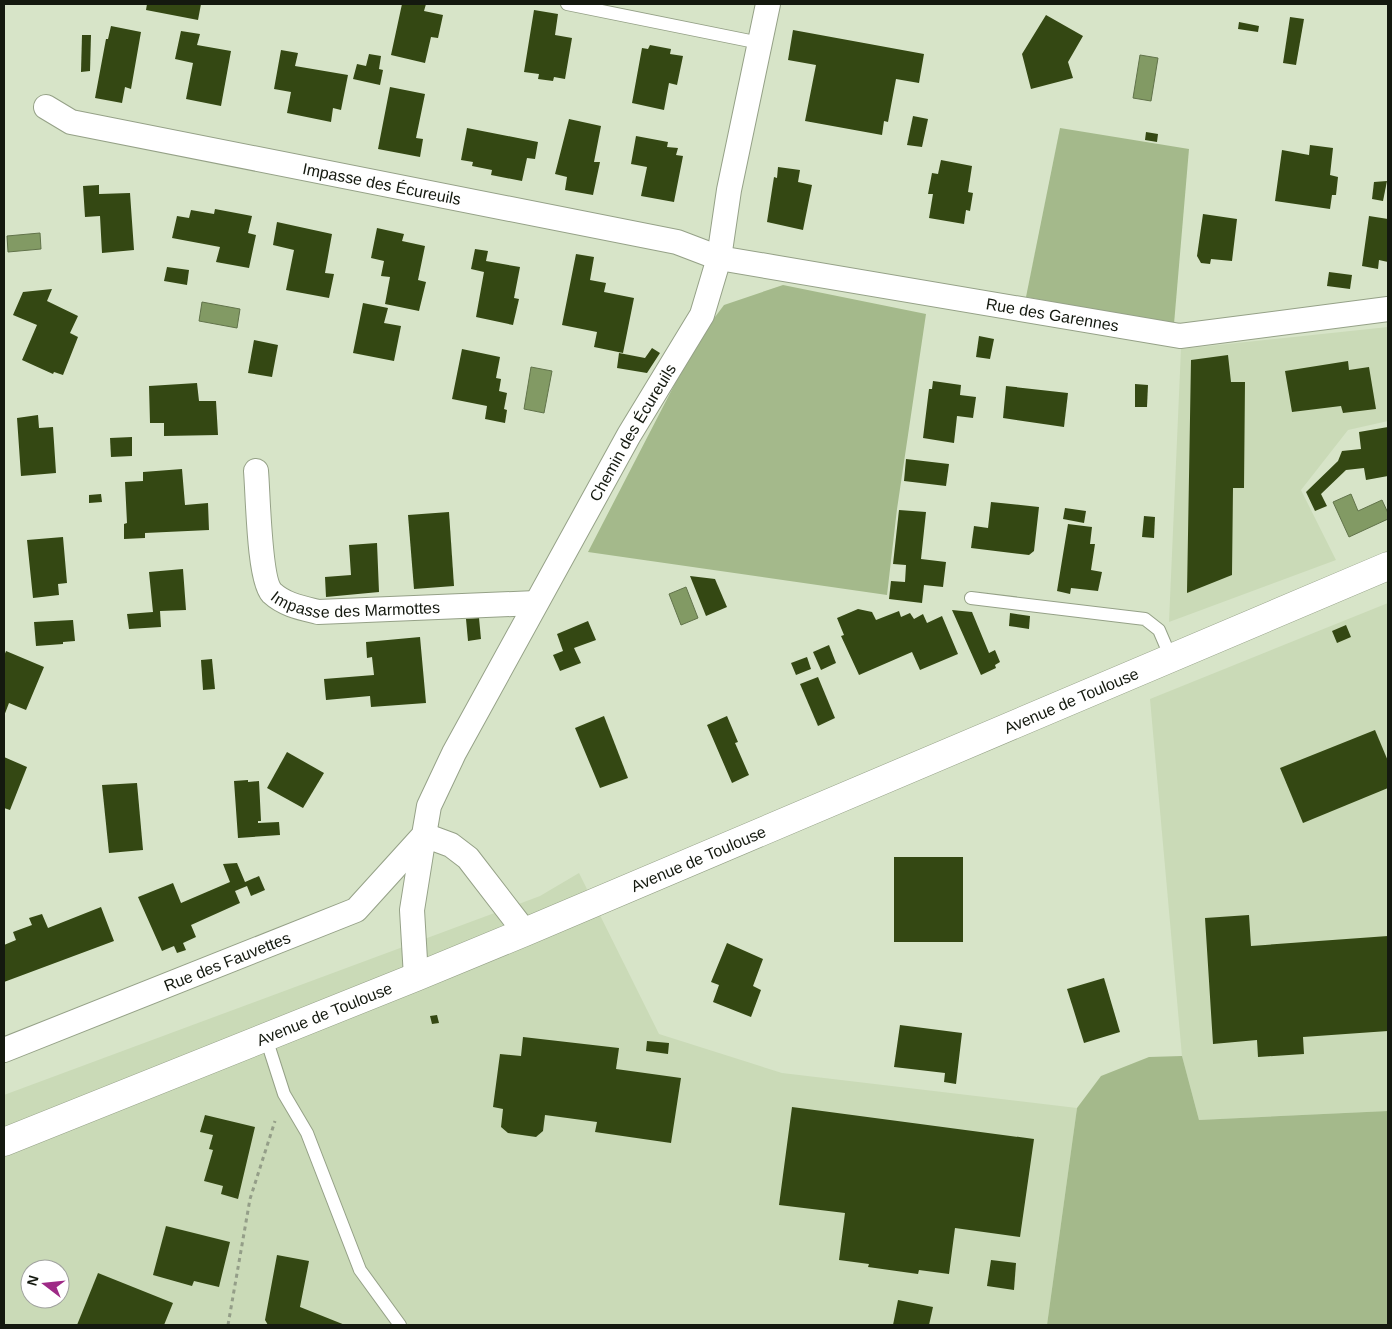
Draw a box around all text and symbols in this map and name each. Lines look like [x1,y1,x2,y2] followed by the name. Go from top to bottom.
[301,160,462,208] street label: Impasse des Écureuils
[985,295,1120,334] street label: Rue des Garennes
[586,361,679,504] street label: Chemin des Écureuils
[268,588,440,621] street label: Impasse des Marmottes
[1002,665,1141,737] street label: Avenue de Toulouse
[629,823,768,895] street label: Avenue de Toulouse
[162,929,293,995] street label: Rue des Fauvettes
[254,979,395,1049] street label: Avenue de Toulouse
[20,1259,70,1309] north arrow
[23,1273,42,1287] text: N

